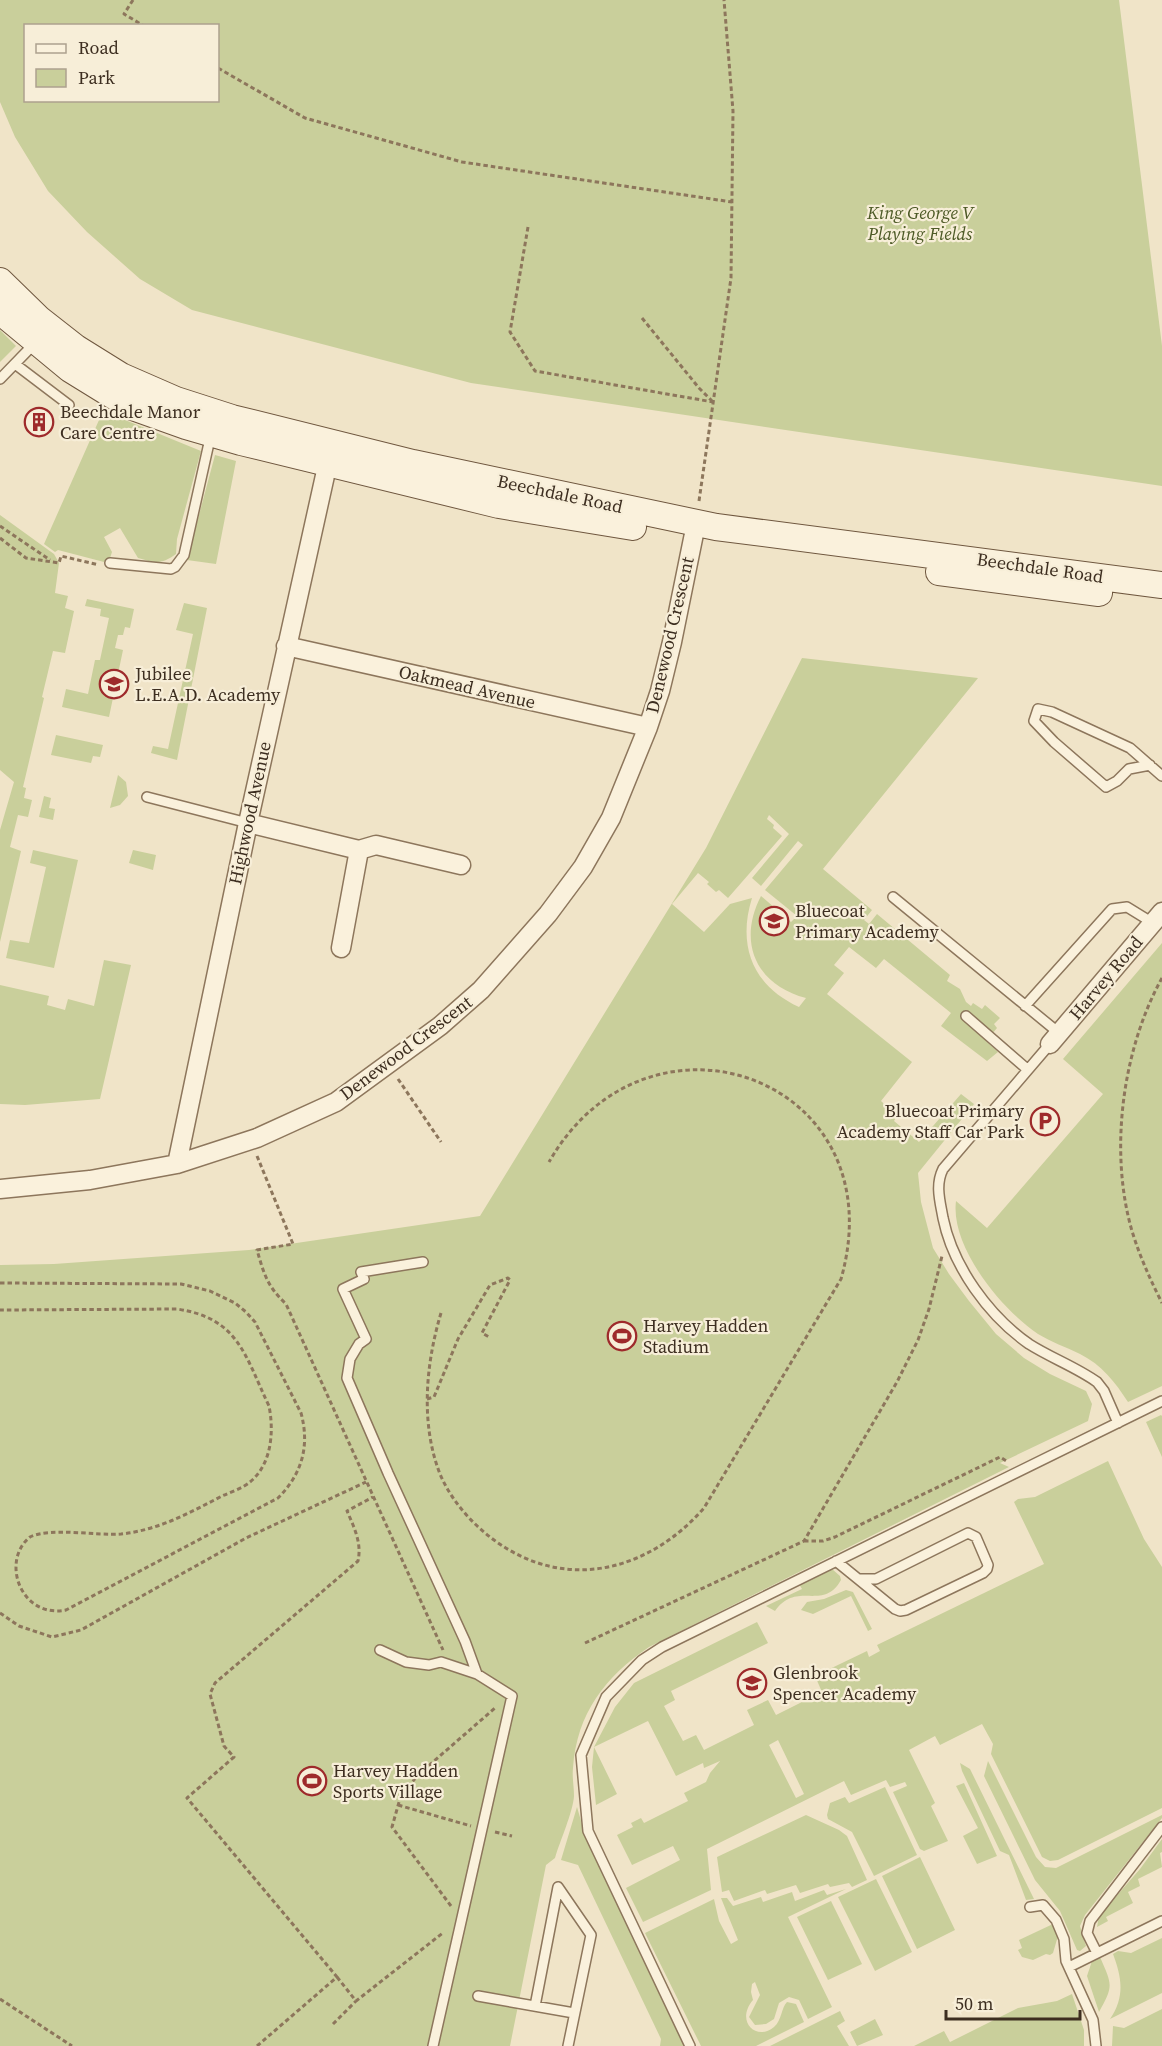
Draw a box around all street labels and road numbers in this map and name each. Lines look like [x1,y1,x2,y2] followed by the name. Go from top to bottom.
[495,468,625,519] street label: Beechdale Road
[975,546,1105,589] street label: Beechdale Road
[639,554,700,716] street label: Denewood Crescent
[396,659,538,714] street label: Oakmead Avenue
[222,739,277,887] street label: Highwood Avenue
[1063,930,1148,1025] street label: Harvey Road
[334,989,477,1106] street label: Denewood Crescent

